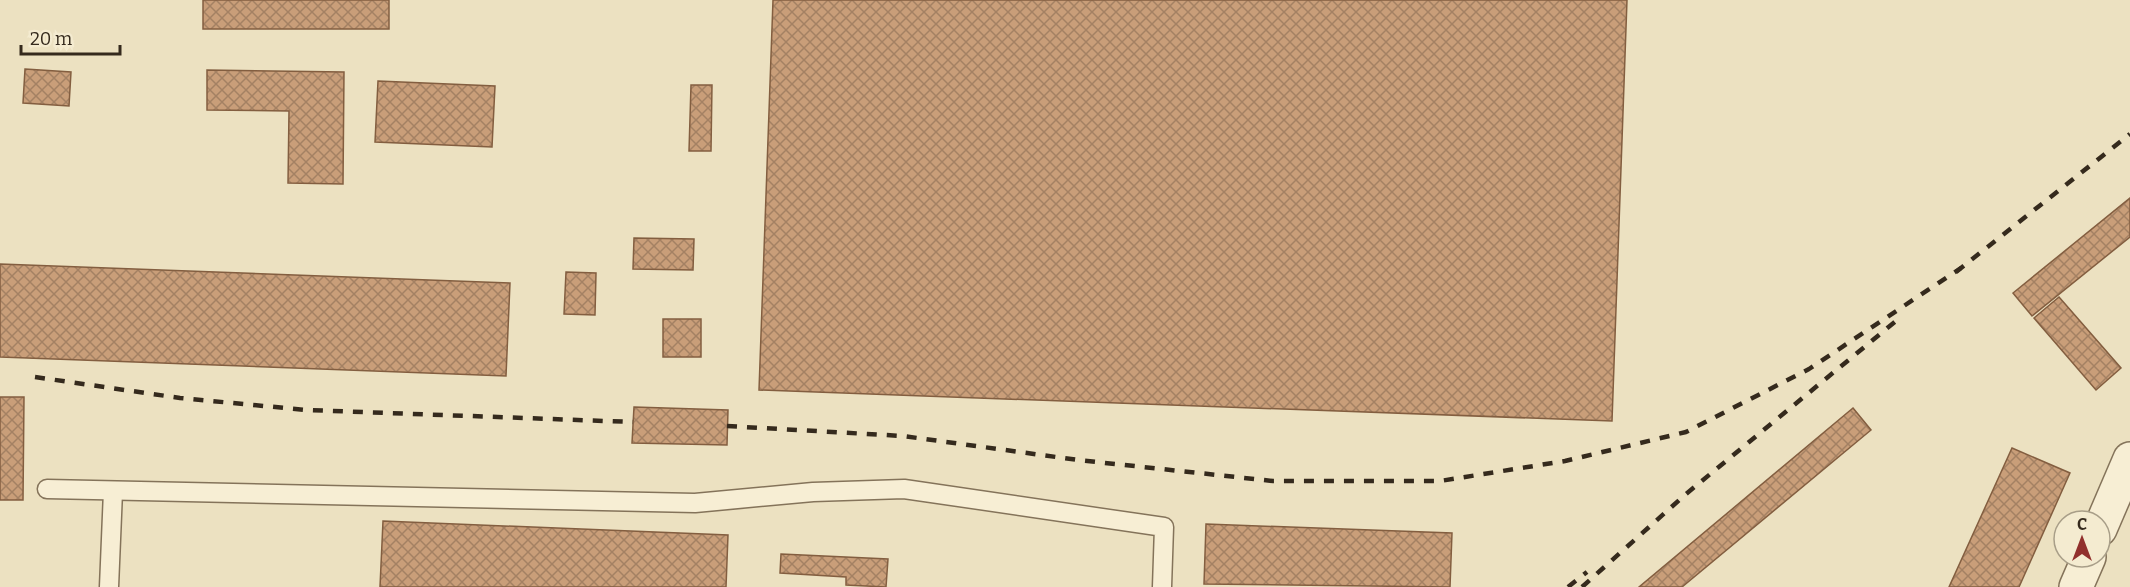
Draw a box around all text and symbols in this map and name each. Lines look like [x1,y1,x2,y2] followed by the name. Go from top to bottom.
[21,18,120,56] scale bar
[30,28,72,50] text: 20 m
[2052,509,2112,569] north arrow
[2077,515,2087,534] text: С

